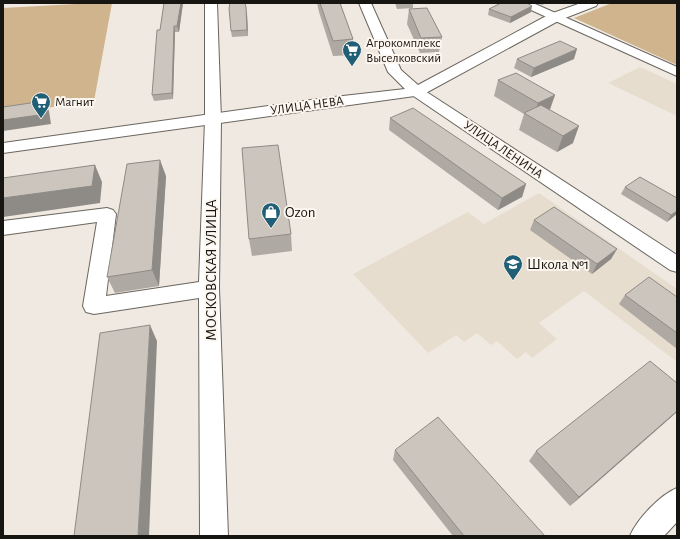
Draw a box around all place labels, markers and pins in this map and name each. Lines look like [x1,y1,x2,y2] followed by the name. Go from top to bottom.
[366,37,441,65] place label: Агрокомплекс Выселковский
[341,39,363,67] supermarket icon: Агрокомплекс Выселковский
[30,91,52,119] supermarket icon: Магнит
[55,96,94,109] place label: Магнит
[260,201,282,229] shop icon: Ozon
[285,205,315,220] place label: Ozon
[502,253,524,281] school or university icon: Школа №1
[527,257,589,272] place label: Школа №1

